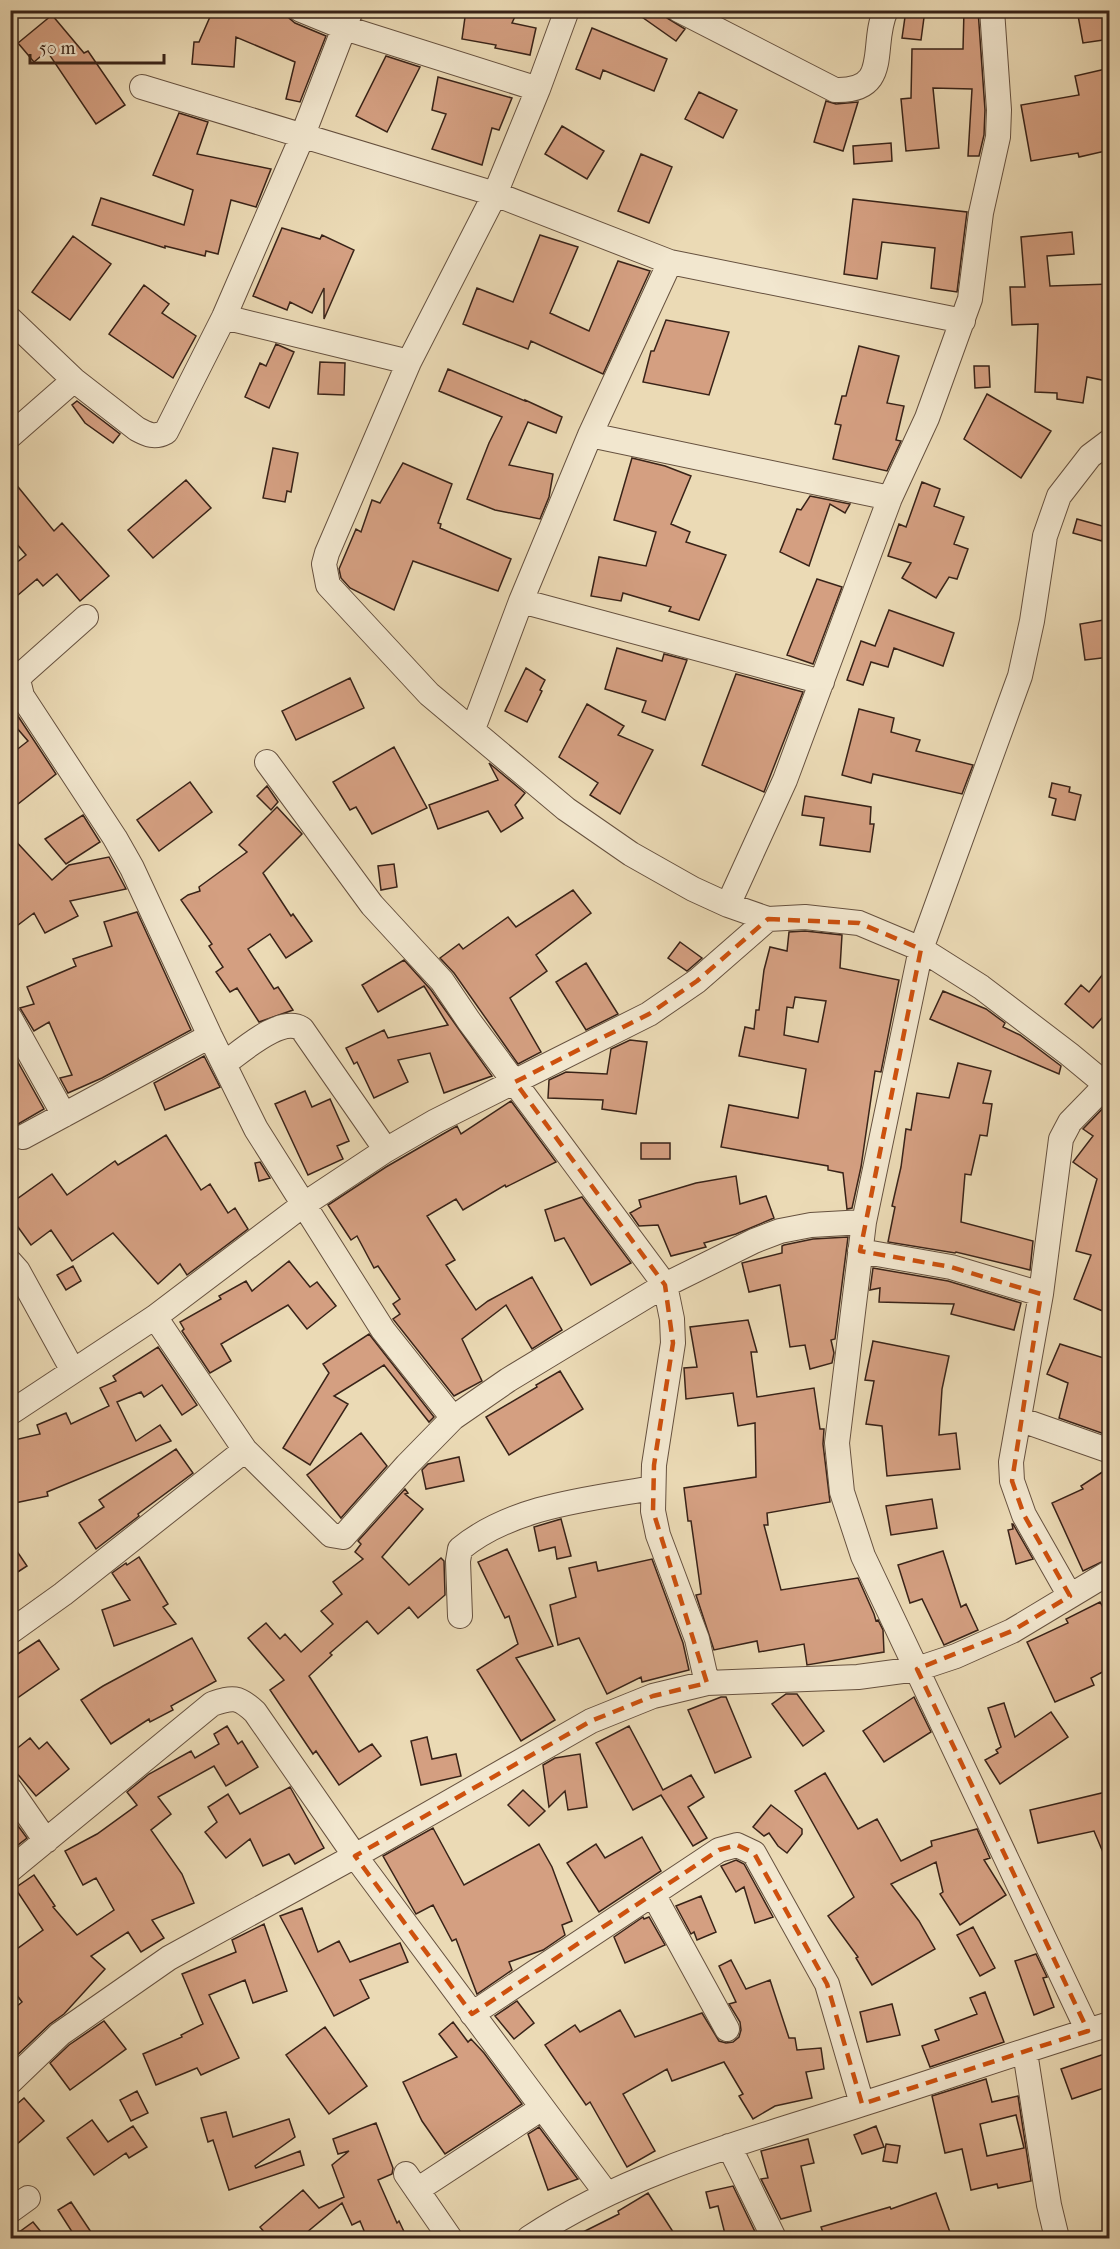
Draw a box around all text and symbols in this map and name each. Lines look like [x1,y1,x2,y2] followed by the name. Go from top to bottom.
[30,27,164,65] scale bar
[39,38,76,59] text: 50 m

